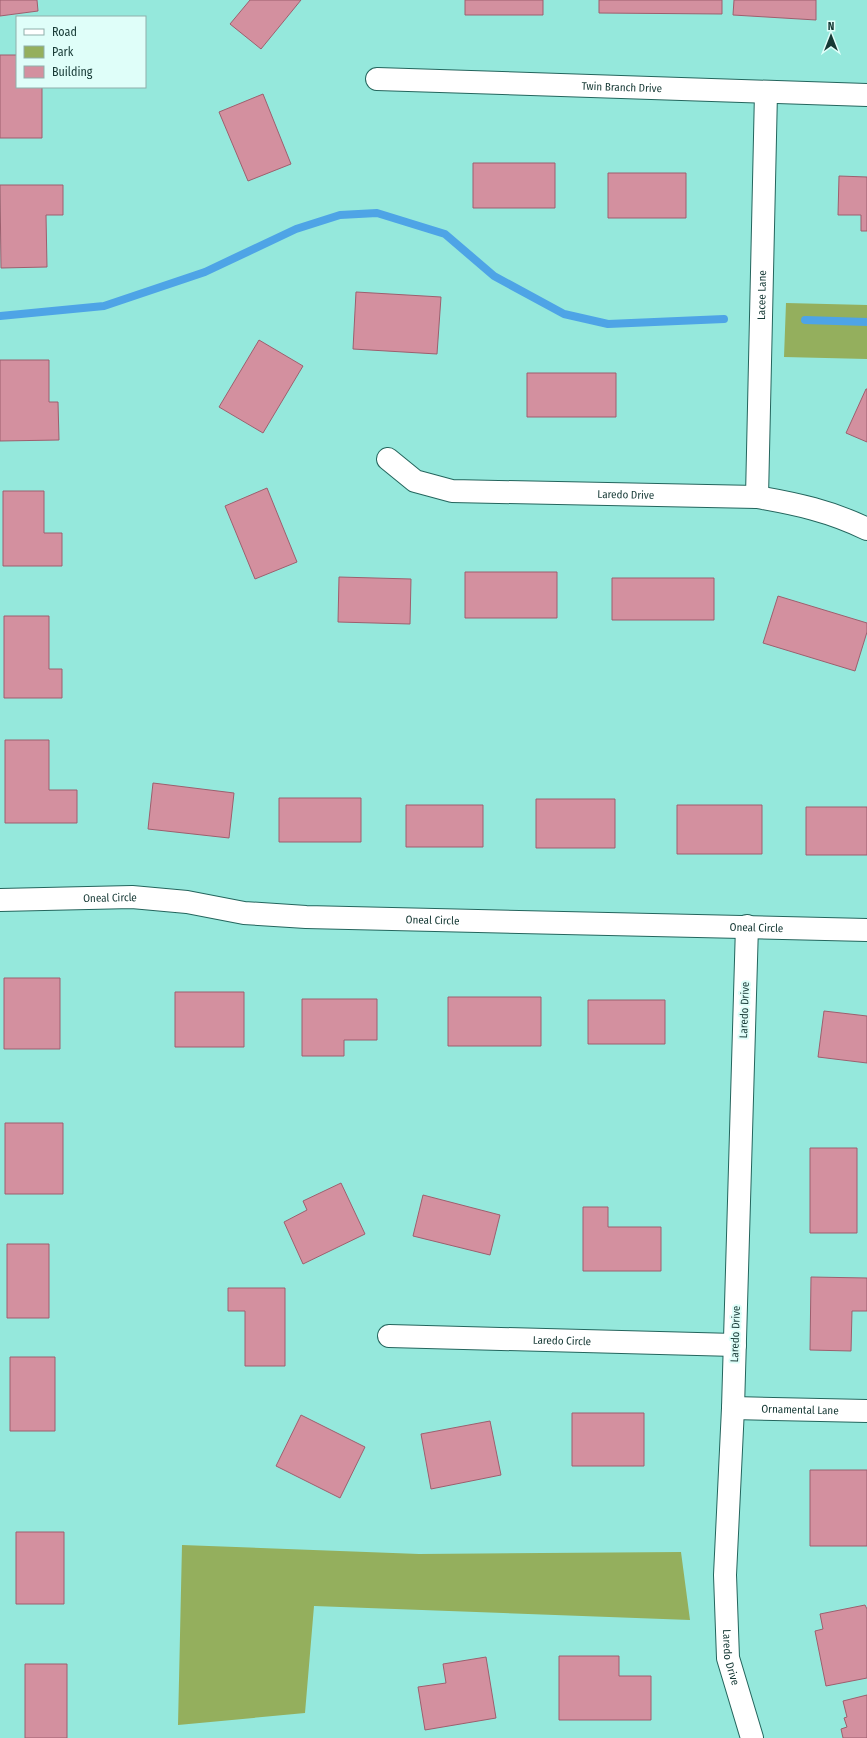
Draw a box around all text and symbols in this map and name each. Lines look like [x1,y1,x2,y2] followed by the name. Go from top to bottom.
[16,16,146,88] legend
[811,16,851,56] north arrow
[828,20,834,33] text: N
[52,25,77,39] text: Road
[52,45,74,59] text: Park
[52,65,93,79] text: Building
[581,80,662,95] street label: Twin Branch Drive
[755,270,769,320] street label: Lacee Lane
[597,488,654,502] street label: Laredo Drive
[83,891,137,905] street label: Oneal Circle
[405,913,460,928] street label: Oneal Circle
[729,921,783,935] street label: Oneal Circle
[737,981,752,1039] street label: Laredo Drive
[728,1305,743,1363] street label: Laredo Drive
[533,1334,591,1348] street label: Laredo Circle
[761,1403,839,1417] street label: Ornamental Lane
[720,1629,742,1687] street label: Laredo Drive

